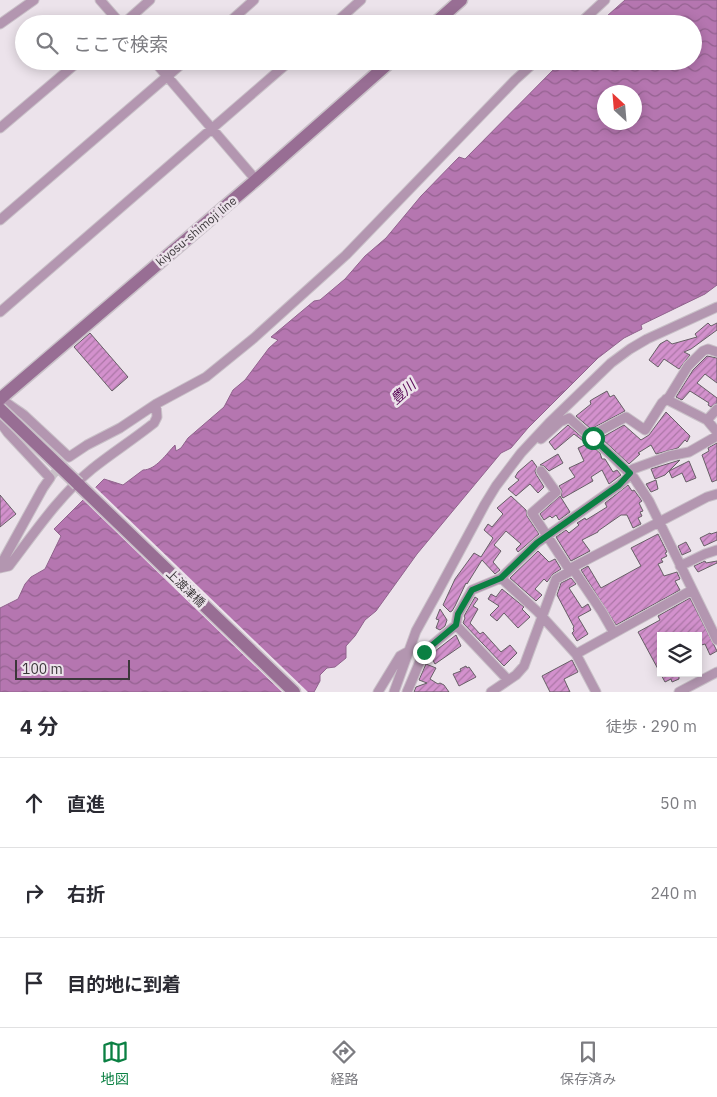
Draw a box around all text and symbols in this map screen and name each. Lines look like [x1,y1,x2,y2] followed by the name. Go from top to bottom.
[15,15,702,70] search box
[33,29,61,57] icon: search
[73,32,168,56] text: ここで検索
[597,85,642,130] north arrow
[153,193,240,269] street label: kiyosu-shimoji line
[387,375,421,408] water label: 豊川
[582,427,605,450] route start
[164,566,208,610] street label: 上渡津橋
[657,632,702,677] map controls
[657,632,702,677] button: layers
[413,641,436,664] route end
[15,657,130,680] scale bar
[22,660,63,678] text: 100 m
[20,712,59,740] text: 4 分
[606,716,697,736] text: 徒歩 · 290 m
[20,789,48,817] icon: ahead
[67,792,105,816] text: 直進
[660,793,697,813] text: 50 m
[20,879,48,907] icon: right
[67,882,105,906] text: 右折
[650,883,697,903] text: 240 m
[20,969,48,997] icon: arrive
[67,972,181,996] text: 目的地に到着
[101,1038,129,1088] tab: 地図
[330,1038,358,1088] tab: 経路
[560,1038,616,1088] tab: 保存済み

